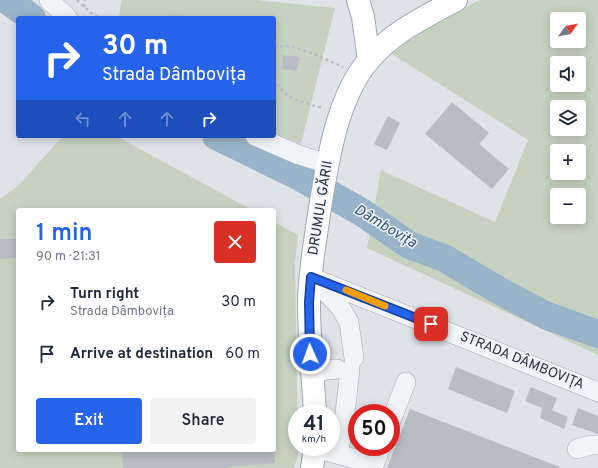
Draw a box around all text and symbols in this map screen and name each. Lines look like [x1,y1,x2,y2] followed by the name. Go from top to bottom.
[550,12,586,48] north arrow
[550,12,586,224] map controls
[102,29,168,65] text: 30 m
[36,32,88,84] icon: right
[550,56,586,92] button: sound
[102,64,246,87] text: Strada Dâmbovița
[550,100,586,136] button: layers
[72,108,94,130] icon: left
[114,108,136,130] icon: ahead
[156,108,178,130] icon: ahead
[198,108,220,130] icon: right
[550,144,586,180] button: +
[304,159,337,257] street label: DRUMUL GĂRII
[550,188,586,224] button: −
[350,201,420,253] water label: Dâmbovița
[36,219,93,249] text: 1 min
[214,221,256,263] button: close
[36,249,101,265] text: 90 m · 21:31
[70,285,139,304] text: Turn right
[36,291,58,313] icon: right
[221,293,256,312] text: 30 m
[70,304,174,320] text: Strada Dâmbovița
[414,307,448,341] pin
[420,313,442,335] icon: arrive
[457,327,587,394] street label: STRADA DÂMBOVIȚA
[289,333,331,375] position arrow
[36,343,58,365] icon: arrive
[70,345,213,364] text: Arrive at destination
[225,345,260,364] text: 60 m
[36,398,142,444] button: Exit
[150,398,256,444] button: Share
[348,404,400,456] speed limit sign: 50
[304,412,324,438] text: 41
[302,433,326,446] text: km/h

